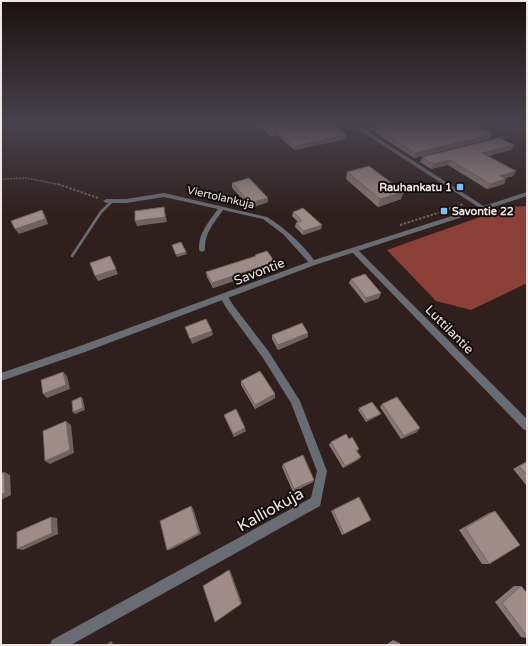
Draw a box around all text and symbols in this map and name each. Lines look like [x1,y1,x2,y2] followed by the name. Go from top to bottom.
[379,181,452,194] place label: Rauhankatu 1
[455,182,465,192] marker: Rauhankatu 1
[186,183,256,212] street label: Viertolankuja
[452,205,514,218] place label: Savontie 22
[439,206,449,216] marker: Savontie 22
[232,255,287,289] street label: Savontie
[422,302,477,357] street label: Luttilantie
[234,483,307,536] street label: Kalliokuja

